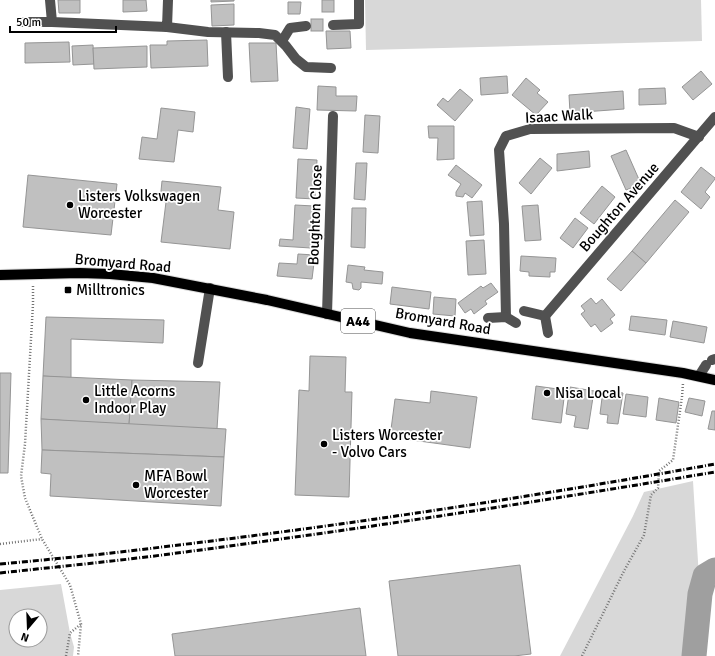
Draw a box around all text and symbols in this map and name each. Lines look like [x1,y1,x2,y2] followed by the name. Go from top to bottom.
[10,8,116,34] scale bar
[16,15,41,30] text: 50 m
[524,105,594,127] street label: Isaac Walk
[575,159,663,255] street label: Boughton Avenue
[304,164,326,266] street label: Boughton Close
[78,187,200,222] place label: Listers Volkswagen Worcester
[65,200,75,210] marker: Listers Volkswagen Worcester
[74,250,172,276] street label: Bromyard Road
[76,281,145,299] place label: Milltronics
[63,285,73,295] marker: Milltronics
[394,304,492,338] street label: Bromyard Road
[341,309,375,333] road number: A44
[94,382,176,417] place label: Little Acorns Indoor Play
[555,384,621,402] place label: Nisa Local
[542,388,552,398] marker: Nisa Local
[81,395,91,405] marker: Little Acorns Indoor Play
[332,426,443,461] place label: Listers Worcester - Volvo Cars
[319,439,329,449] marker: Listers Worcester - Volvo Cars
[144,467,209,502] place label: MFA Bowl Worcester
[131,480,141,490] marker: MFA Bowl Worcester
[8,608,48,648] north arrow
[19,630,31,644] text: N

